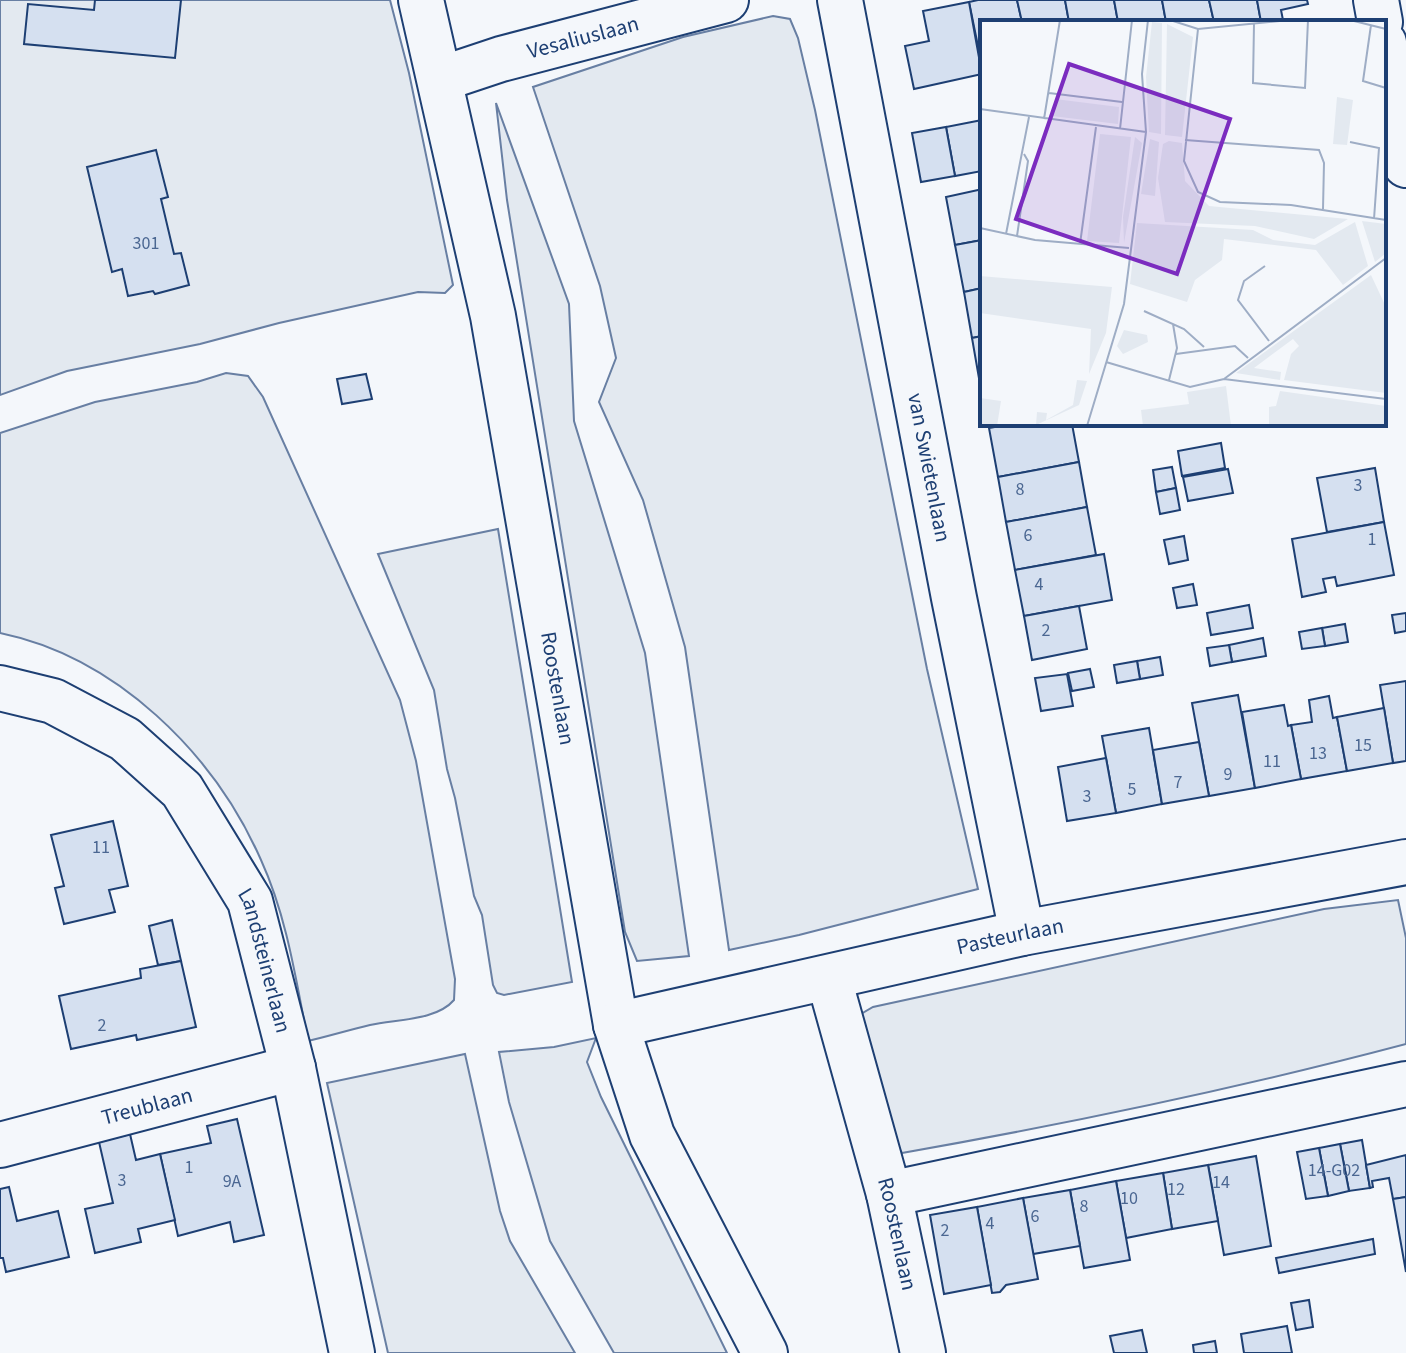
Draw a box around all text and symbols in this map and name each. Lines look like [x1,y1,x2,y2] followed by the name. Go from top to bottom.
[524,8,642,67] street label: Vesaliuslaan
[980,20,1386,426] inset map
[133,231,159,256] house number: 301
[899,390,959,545] street label: van Swietenlaan
[1354,473,1363,498] house number: 3
[1016,477,1025,502] house number: 8
[1024,523,1033,548] house number: 6
[1368,527,1376,552] house number: 1
[1035,572,1044,597] house number: 4
[1042,618,1051,643] house number: 2
[532,629,583,748] street label: Roostenlaan
[1354,733,1372,758] house number: 15
[1309,741,1327,766] house number: 13
[1263,749,1281,774] house number: 11
[1224,762,1233,787] house number: 9
[1174,770,1183,795] house number: 7
[1128,777,1137,802] house number: 5
[1083,784,1092,809] house number: 3
[92,835,110,860] house number: 11
[230,882,299,1036] street label: Landsteinerlaan
[953,910,1066,963] street label: Pasteurlaan
[98,1013,107,1038] house number: 2
[98,1079,196,1134] street label: Treublaan
[185,1155,193,1180] house number: 1
[1308,1158,1360,1183] house number: 14-G02
[118,1168,127,1193] house number: 3
[223,1169,242,1194] house number: 9A
[1212,1170,1230,1195] house number: 14
[869,1174,925,1293] street label: Roostenlaan
[1167,1177,1185,1202] house number: 12
[1120,1186,1138,1211] house number: 10
[1080,1194,1089,1219] house number: 8
[1031,1204,1040,1229] house number: 6
[986,1211,995,1236] house number: 4
[941,1218,950,1243] house number: 2

